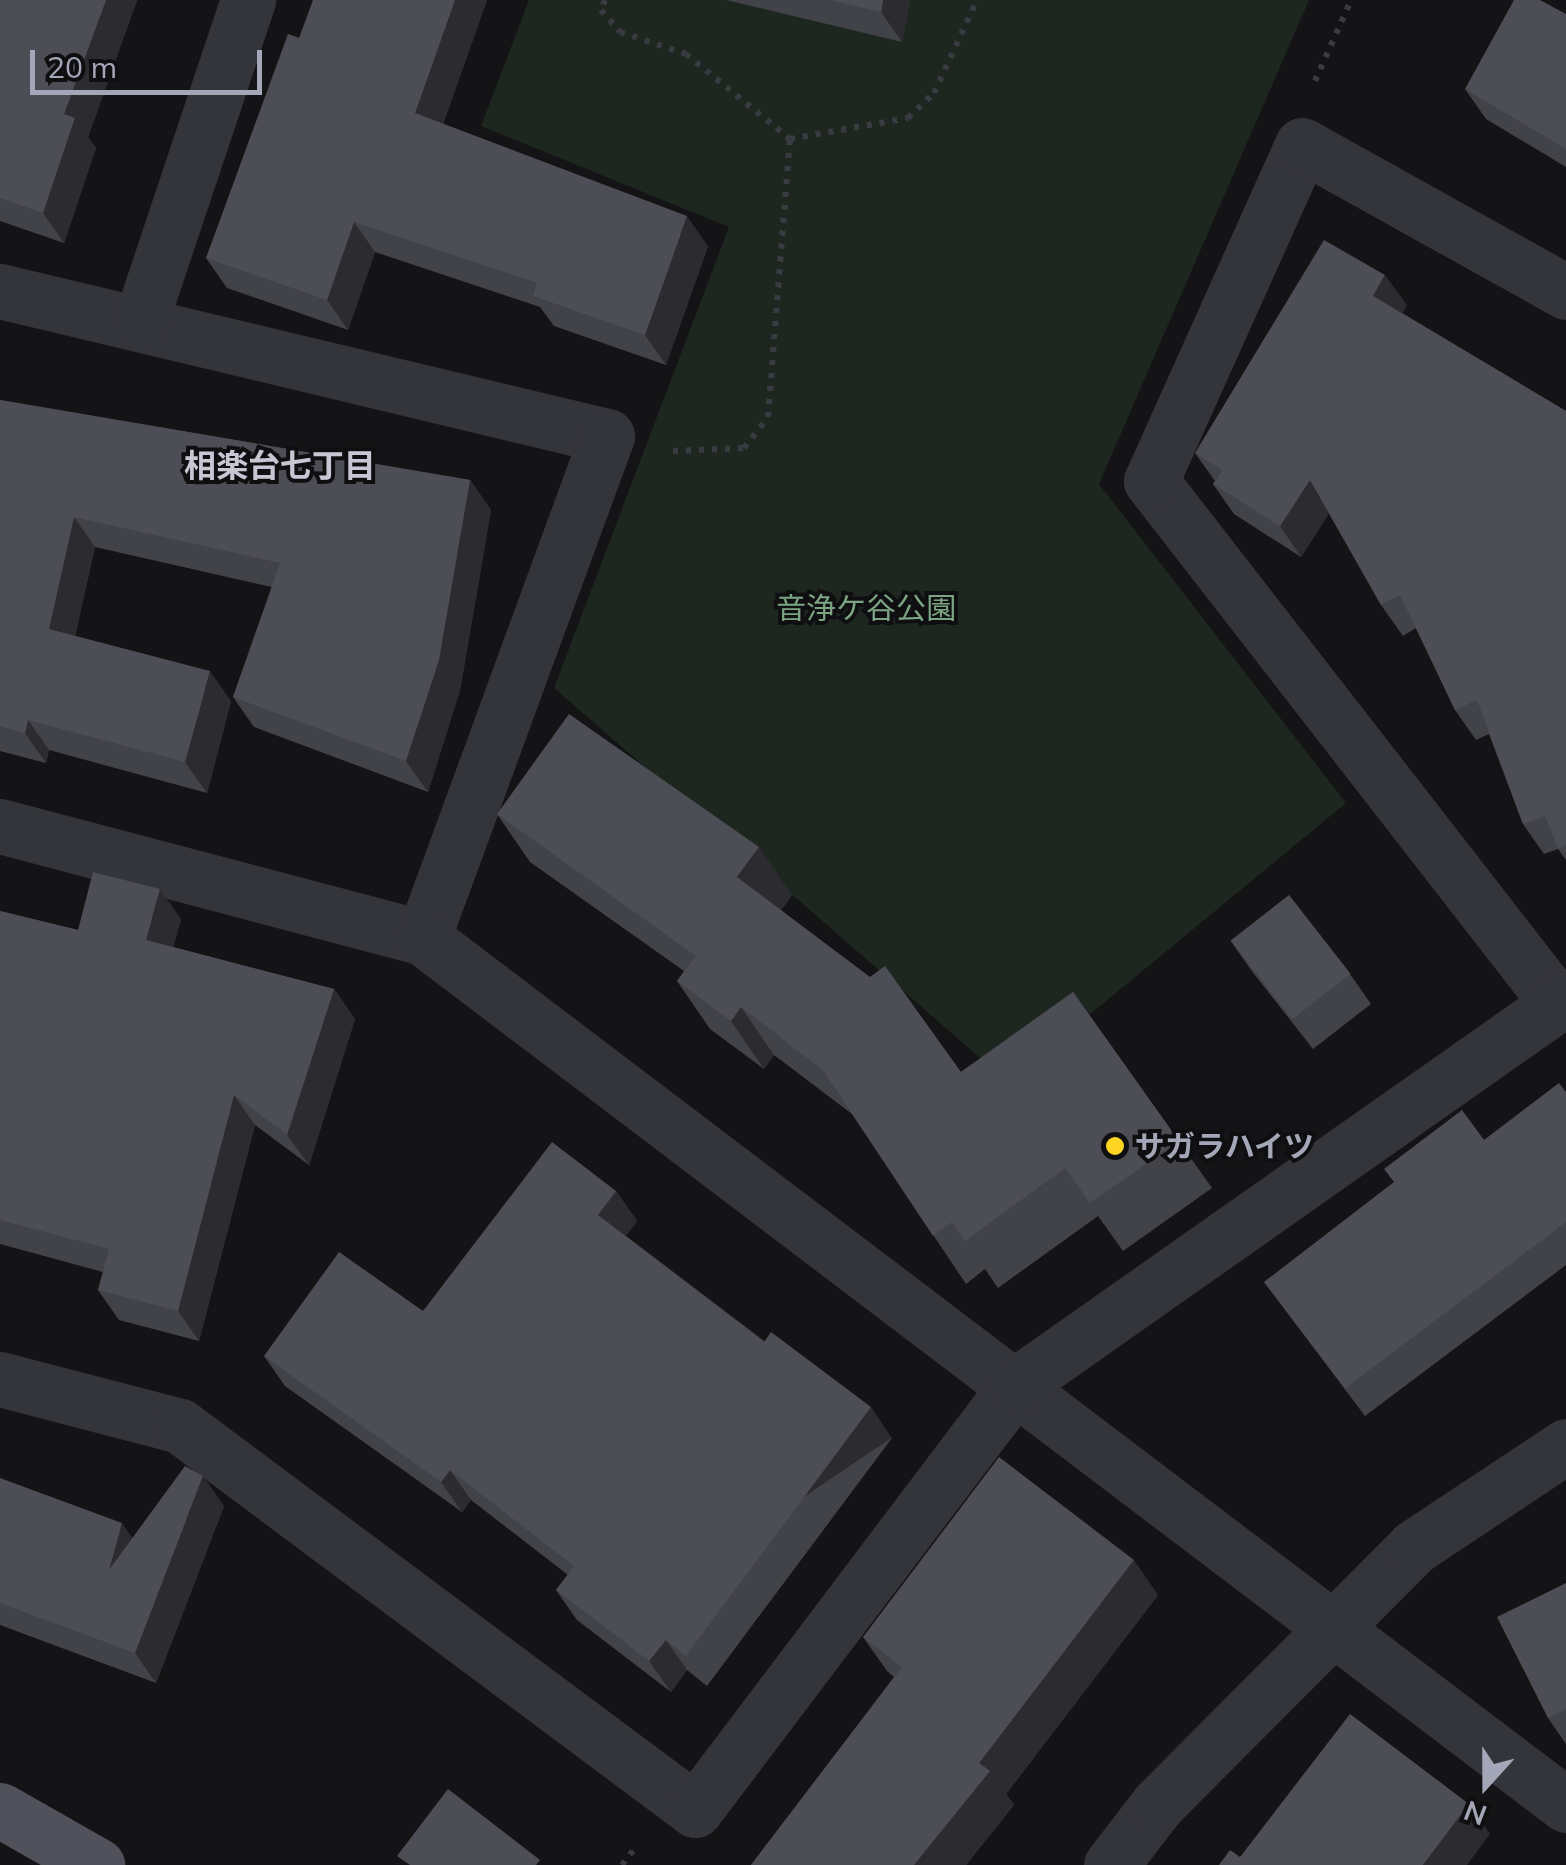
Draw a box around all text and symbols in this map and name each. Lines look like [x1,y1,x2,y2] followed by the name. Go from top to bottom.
[35,30,268,92] scale bar
[47,48,117,86] text: 20 m
[184,446,376,484] district label: 相楽台七丁目
[776,590,956,626] park label: 音浄ケ谷公園
[1135,1128,1315,1164] place label: サガラハイツ
[1104,1135,1126,1157] marker: サガラハイツ
[1436,1735,1536,1835] north arrow
[1459,1793,1491,1834] text: N

